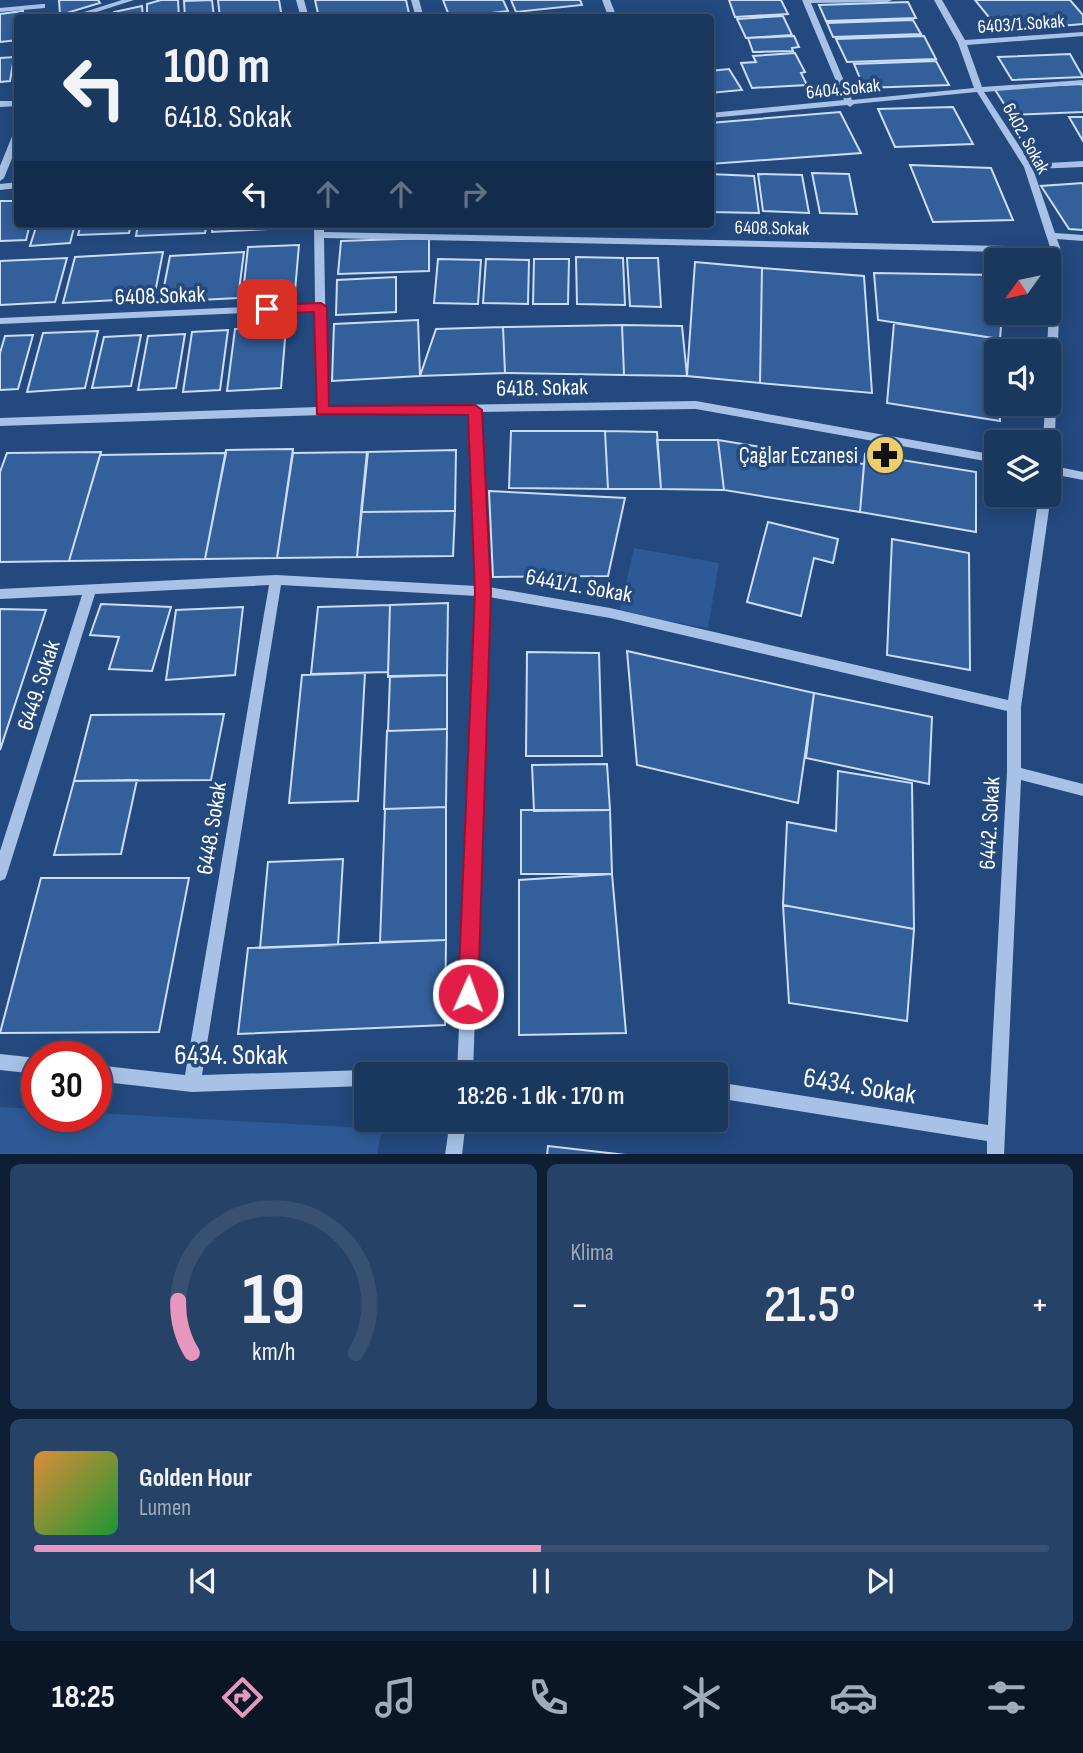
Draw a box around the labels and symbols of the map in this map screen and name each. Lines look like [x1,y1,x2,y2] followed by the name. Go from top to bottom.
[977,10,1066,39] street label: 6403/1.Sokak
[805,74,882,105] street label: 6404.Sokak
[997,99,1055,179] street label: 6402. Sokak
[734,216,810,241] street label: 6408.Sokak
[984,248,1060,326] north arrow
[237,279,297,339] pin
[114,280,206,312] street label: 6408.Sokak
[496,373,588,403] street label: 6418. Sokak
[864,434,906,476] pharmacy icon: Çağlar Eczanesi
[739,442,858,470] place label: Çağlar Eczanesi
[523,563,634,609] street label: 6441/1. Sokak
[11,636,67,734] street label: 6449. Sokak
[974,776,1006,870] street label: 6442. Sokak
[191,780,233,877] street label: 6448. Sokak
[431,957,505,1031] position arrow
[174,1039,288,1072] street label: 6434. Sokak
[21,1041,112,1132] speed limit sign: 30
[801,1061,919,1112] street label: 6434. Sokak

